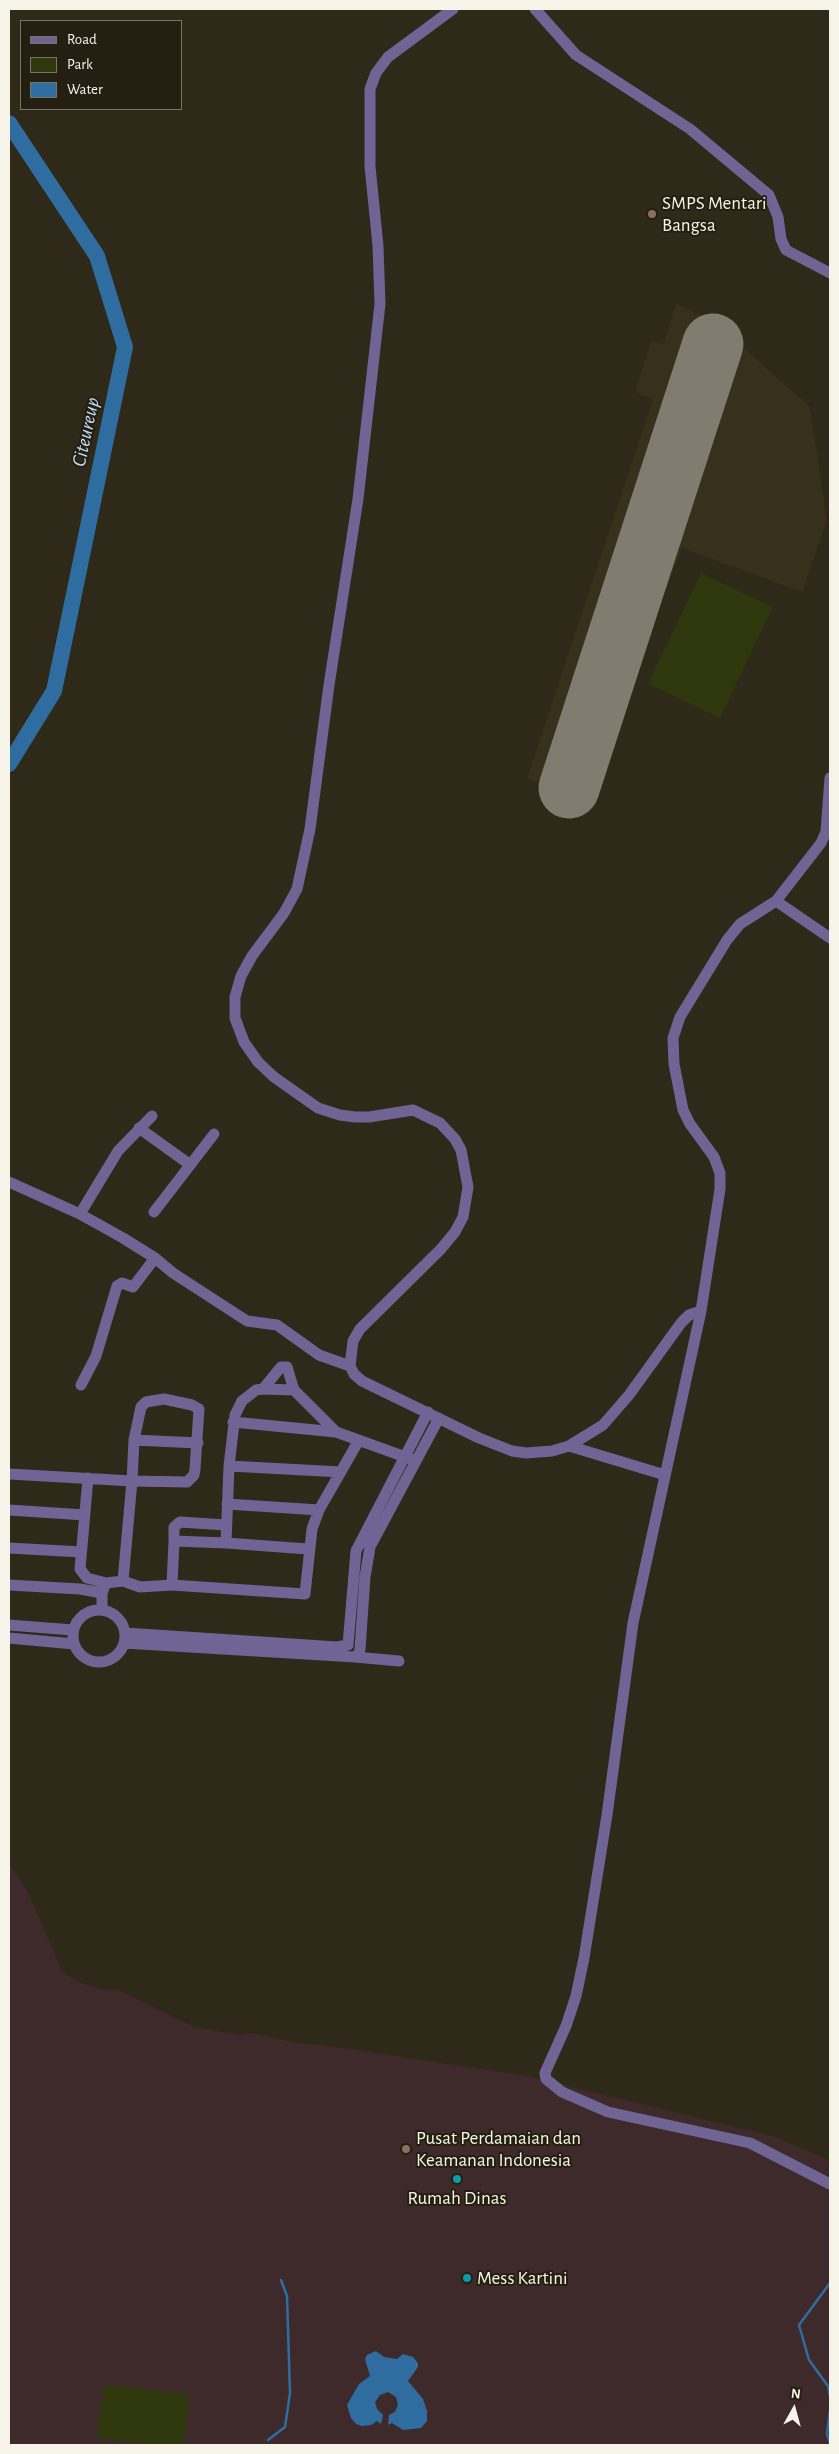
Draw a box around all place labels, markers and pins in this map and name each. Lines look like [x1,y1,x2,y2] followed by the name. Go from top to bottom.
[662,192,766,236] place label: SMPS Mentari Bangsa
[646,208,658,220] marker: SMPS Mentari Bangsa
[416,2127,581,2171] place label: Pusat Perdamaian dan Keamanan Indonesia
[400,2143,412,2155] marker: Pusat Perdamaian dan Keamanan Indonesia
[451,2173,463,2185] marker: Rumah Dinas
[407,2187,507,2209] place label: Rumah Dinas
[477,2267,568,2289] place label: Mess Kartini
[461,2272,473,2284] marker: Mess Kartini

